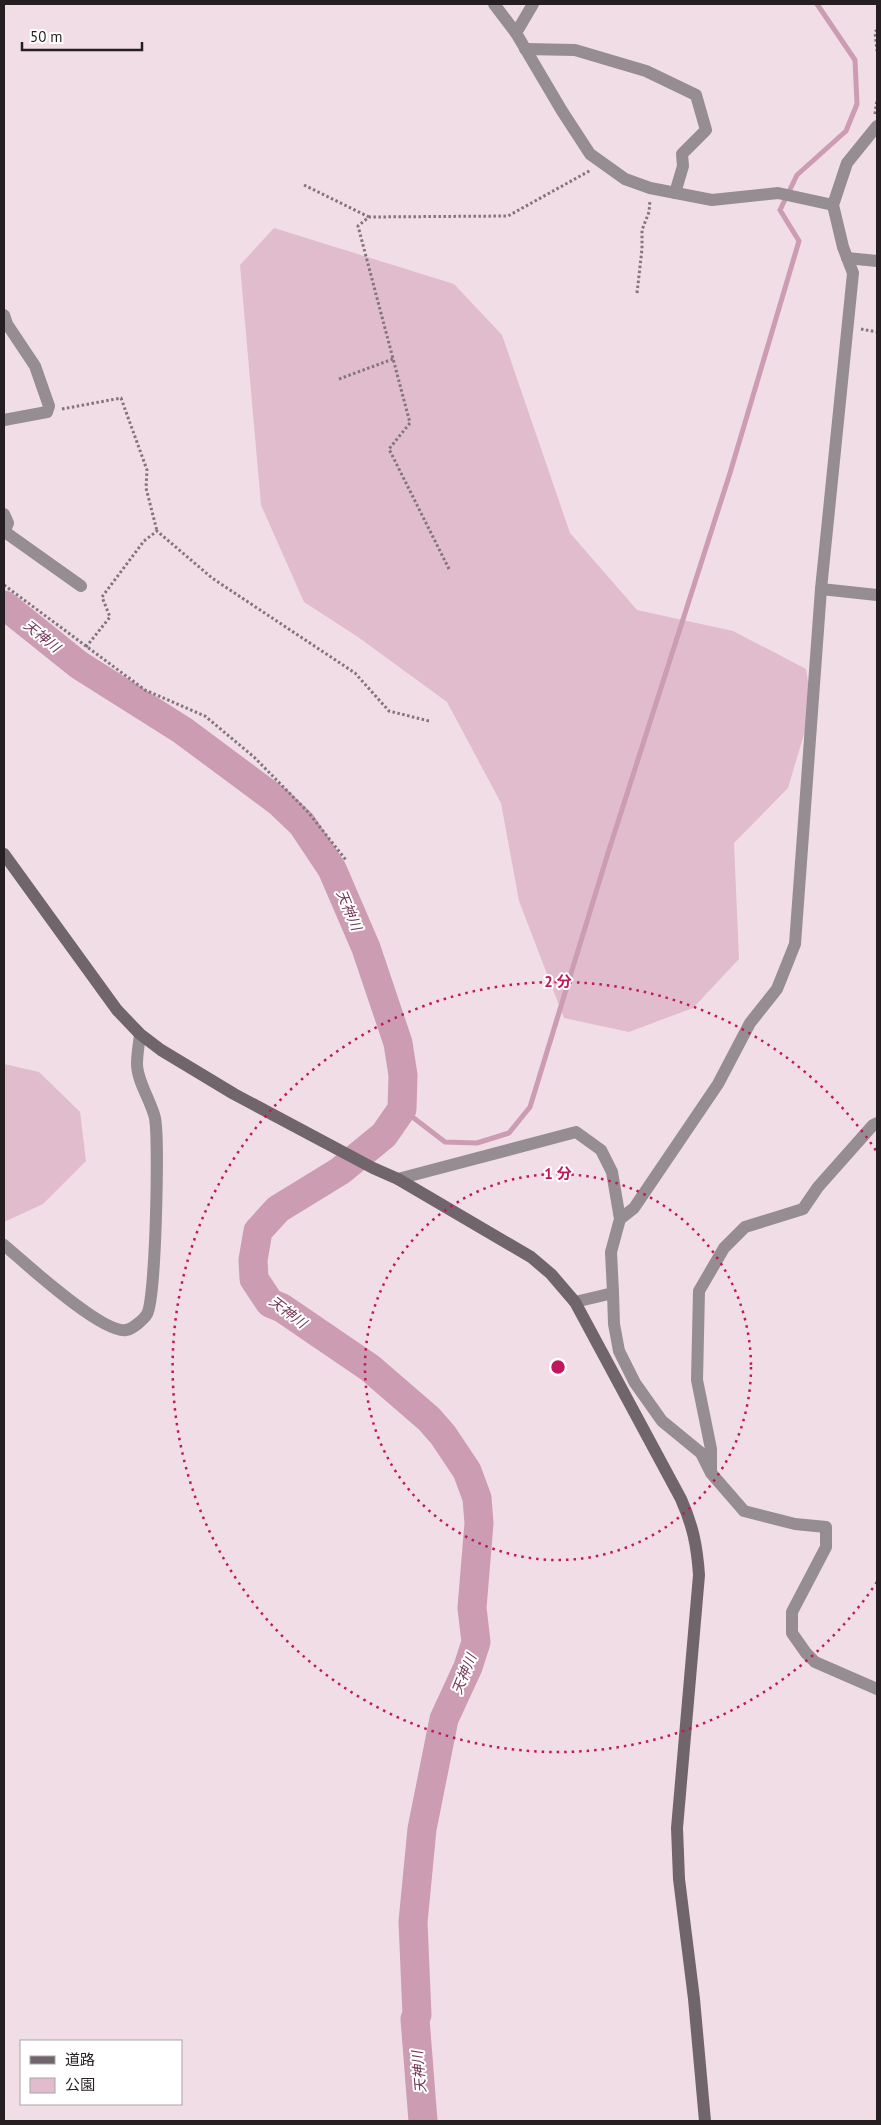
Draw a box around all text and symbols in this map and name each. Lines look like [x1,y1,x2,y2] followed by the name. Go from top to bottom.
[22,20,142,52] scale bar
[30,27,63,46] text: 50 m
[20,616,66,657] water label: 天神川
[333,887,366,935] water label: 天神川
[544,972,572,991] text: 2 分
[544,1164,572,1183] text: 1 分
[266,1292,312,1333] water label: 天神川
[549,1358,567,1376] centre of rings
[448,1649,481,1697] water label: 天神川
[20,2040,182,2105] legend
[408,2048,430,2094] water label: 天神川
[65,2050,95,2069] text: 道路
[65,2075,95,2094] text: 公園

